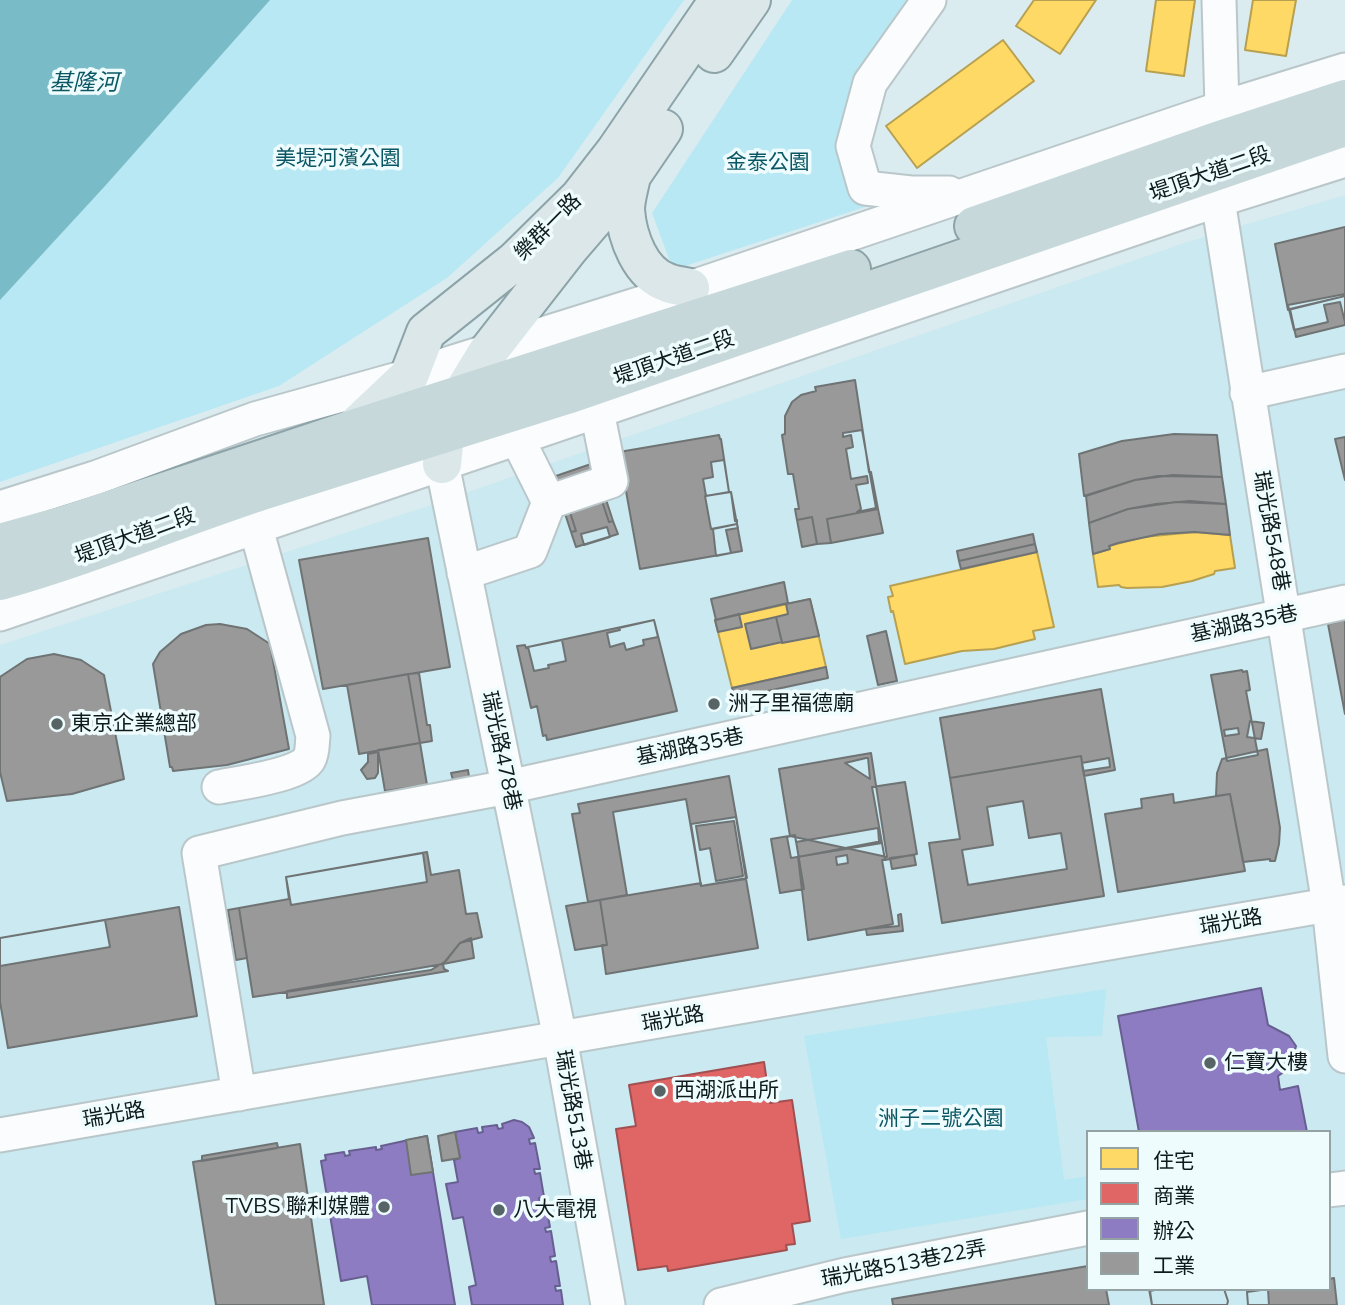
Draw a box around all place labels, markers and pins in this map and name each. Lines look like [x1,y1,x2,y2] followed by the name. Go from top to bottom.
[728,691,854,717] place label: 洲子里福德廟
[706,696,722,712] marker: 洲子里福德廟
[71,711,197,737] place label: 東京企業總部
[49,716,65,732] marker: 東京企業總部
[1224,1050,1308,1076] place label: 仁寶大樓
[1202,1055,1218,1071] marker: 仁寶大樓
[674,1078,779,1104] place label: 西湖派出所
[652,1083,668,1099] marker: 西湖派出所
[226,1194,370,1220] place label: TVBS 聯利媒體
[513,1197,597,1223] place label: 八大電視
[376,1199,392,1215] marker: TVBS 聯利媒體
[491,1202,507,1218] marker: 八大電視

